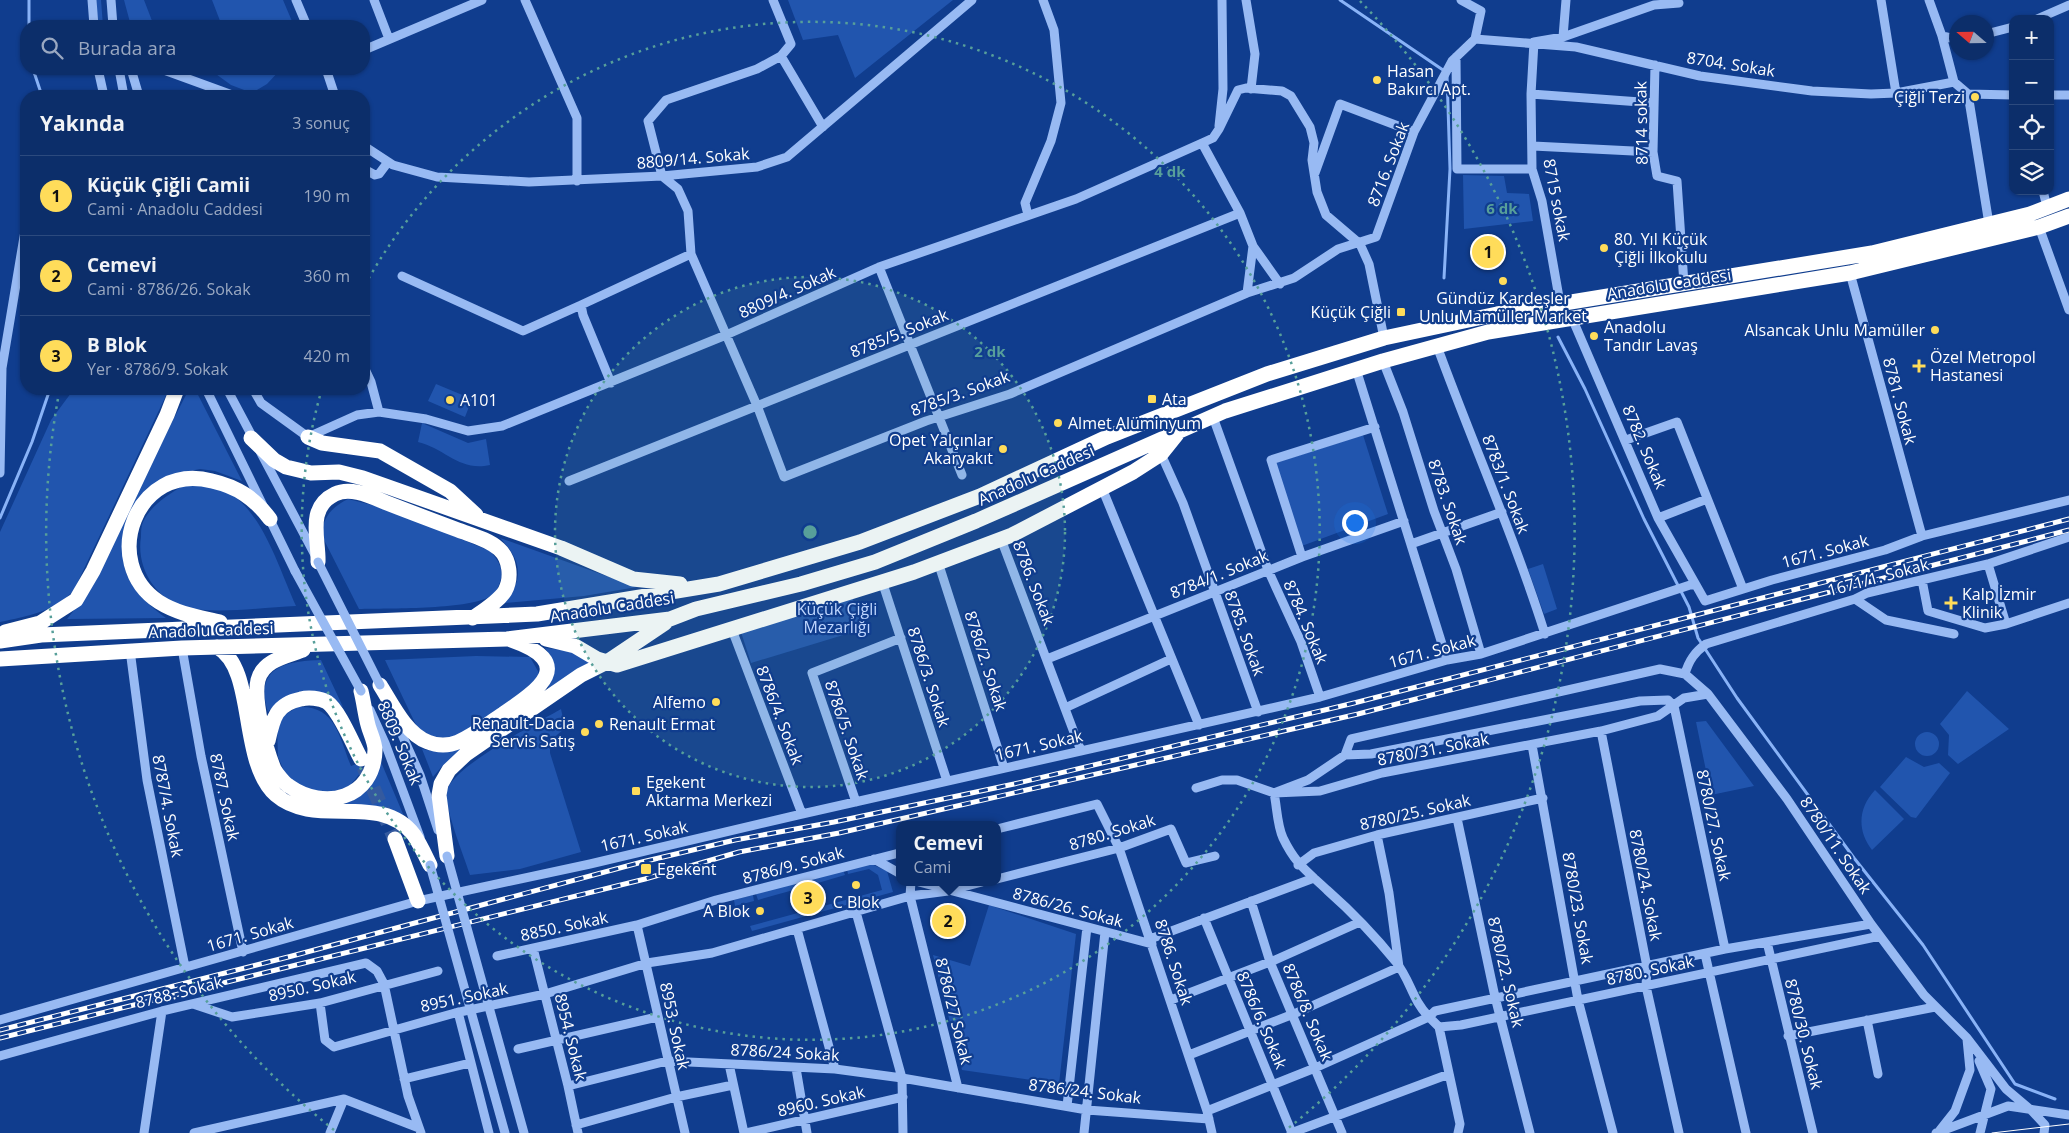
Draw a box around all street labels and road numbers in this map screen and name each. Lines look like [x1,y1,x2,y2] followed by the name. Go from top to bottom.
[1685,46,1777,82] street label: 8704. Sokak
[1629,80,1653,165] street label: 8714 sokak
[1362,118,1414,210] street label: 8716. Sokak
[636,142,751,174] street label: 8809/14. Sokak
[1538,157,1576,244] street label: 8715 sokak
[735,261,840,323] street label: 8809/4. Sokak
[1605,263,1733,305] street label: Anadolu Caddesi
[847,303,952,363] street label: 8785/5. Sokak
[1878,355,1922,447] street label: 8781. Sokak
[907,365,1013,421] street label: 8785/3. Sokak
[1617,402,1673,493] street label: 8782. Sokak
[1477,431,1535,537] street label: 8783/1. Sokak
[974,439,1098,511] street label: Anadolu Caddesi
[1423,456,1473,548] street label: 8783. Sokak
[1779,529,1871,573] street label: 1671. Sokak
[1008,537,1060,629] street label: 8786. Sokak
[1167,544,1272,604] street label: 8784/1. Sokak
[1825,553,1932,601] street label: 1671/1. Sokak
[1278,577,1334,668] street label: 8784. Sokak
[548,586,676,628] street label: Anadolu Caddesi
[1219,587,1271,679] street label: 8785. Sokak
[959,608,1013,714] street label: 8786/2. Sokak
[148,617,274,643] street label: Anadolu Caddesi
[902,624,956,730] street label: 8786/3. Sokak
[1386,629,1478,673] street label: 1671. Sokak
[751,662,809,768] street label: 8786/4. Sokak
[820,677,875,783] street label: 8786/5. Sokak
[372,698,428,789] street label: 8809. Sokak
[993,724,1085,766] street label: 1671. Sokak
[1375,727,1491,771] street label: 8780/31. Sokak
[205,751,245,843] street label: 8787. Sokak
[147,753,189,860] street label: 8787/4. Sokak
[1691,767,1737,883] street label: 8780/27. Sokak
[1357,788,1473,835] street label: 8780/25. Sokak
[1795,792,1877,899] street label: 8780/11. Sokak
[1066,808,1158,856] street label: 8780. Sokak
[598,815,690,857] street label: 1671. Sokak
[1624,827,1668,943] street label: 8780/24. Sokak
[740,841,847,889] street label: 8786/9. Sokak
[1557,850,1599,966] street label: 8780/23. Sokak
[1010,882,1126,932] street label: 8786/26. Sokak
[518,906,610,946] street label: 8850. Sokak
[204,911,296,957] street label: 1671. Sokak
[1483,914,1530,1030] street label: 8780/22. Sokak
[1150,916,1198,1008] street label: 8786. Sokak
[1604,950,1696,990] street label: 8780. Sokak
[930,955,978,1067] street label: 8786/27 Sokak
[1278,960,1339,1065] street label: 8786/8. Sokak
[266,965,358,1007] street label: 8950. Sokak
[1232,968,1293,1073] street label: 8786/6. Sokak
[133,970,225,1013] street label: 8788. Sokak
[1780,976,1829,1092] street label: 8780/30. Sokak
[418,977,510,1017] street label: 8951. Sokak
[655,980,695,1072] street label: 8953. Sokak
[550,991,593,1083] street label: 8954. Sokak
[730,1038,841,1066] street label: 8786/24 Sokak
[1027,1073,1143,1109] street label: 8786/24. Sokak
[775,1080,867,1122] street label: 8960. Sokak

